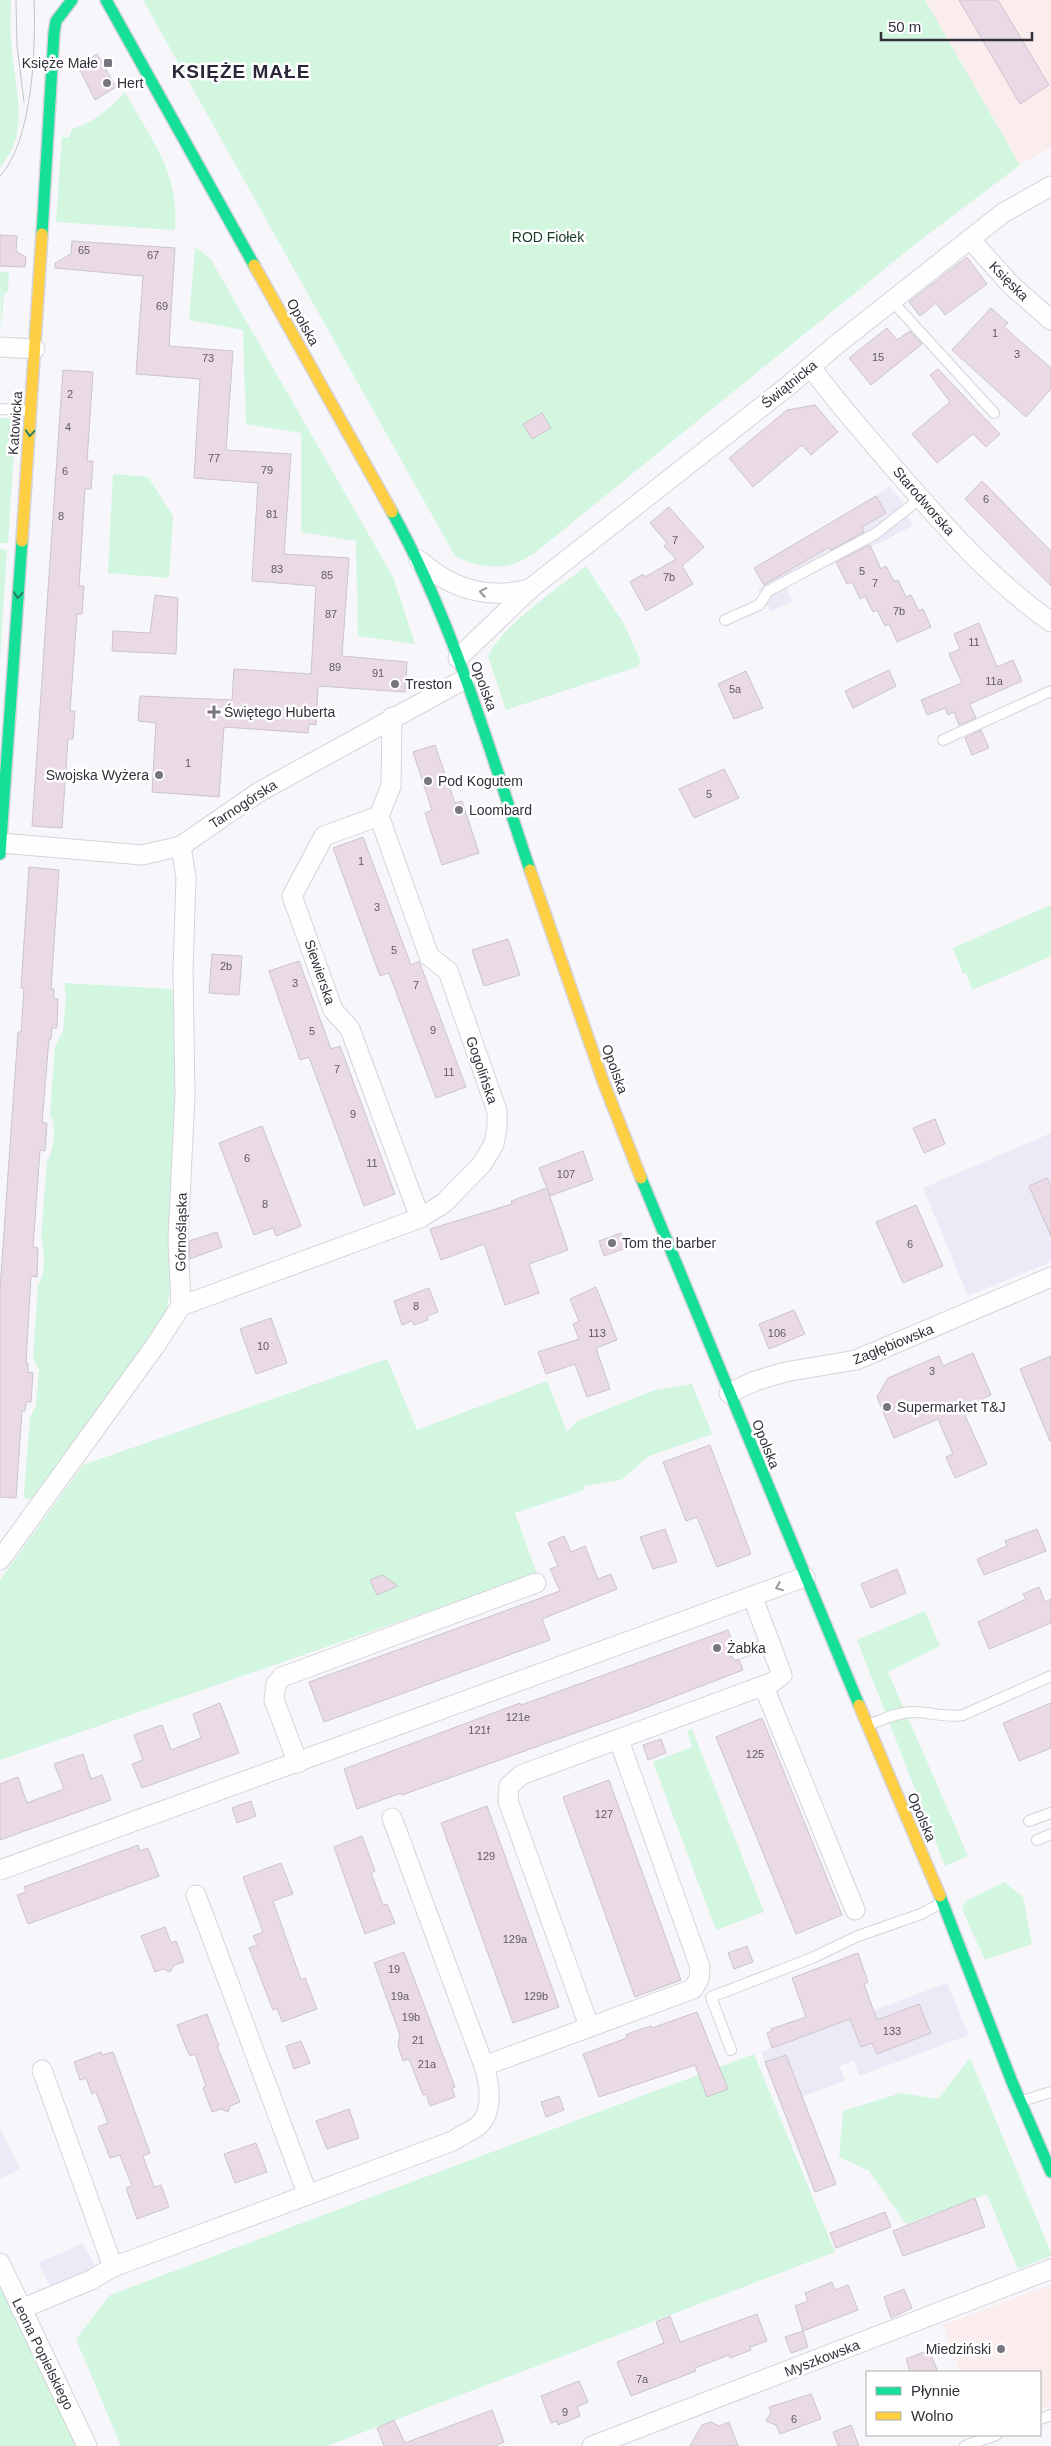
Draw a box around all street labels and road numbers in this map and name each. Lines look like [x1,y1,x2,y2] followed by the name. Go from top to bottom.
[986,258,1032,304] street label: Księska
[284,296,323,349] street label: Opolska
[757,356,820,411] street label: Świątnicka
[5,390,25,455] street label: Katowicka
[890,463,958,539] street label: Starodworska
[468,659,500,713] street label: Opolska
[206,776,280,832] street label: Tarnogórska
[301,937,339,1007] street label: Siewierska
[463,1034,501,1106] street label: Gogolińska
[599,1042,631,1096] street label: Opolska
[172,1192,190,1271] street label: Górnośląska
[850,1320,936,1367] street label: Zagłębiowska
[749,1417,783,1471] street label: Opolska
[905,1790,939,1844] street label: Opolska
[9,2296,77,2413] street label: Leona Popielskiego
[782,2336,862,2380] street label: Myszkowska

